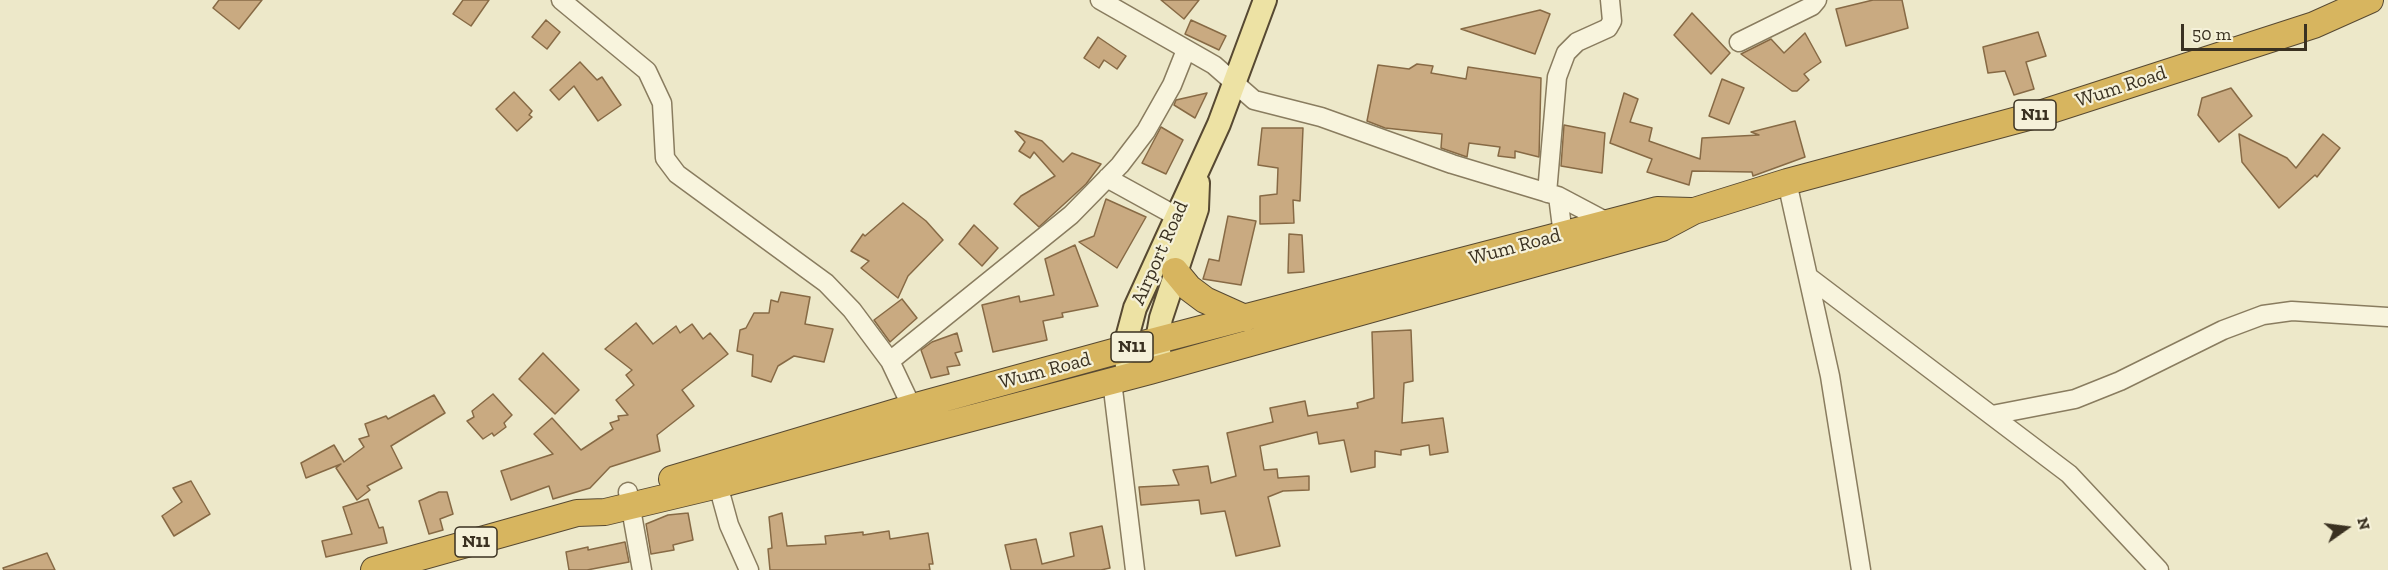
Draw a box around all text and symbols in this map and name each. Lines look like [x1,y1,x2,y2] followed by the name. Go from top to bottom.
[2184,12,2310,50] scale bar
[2192,23,2231,45] text: 50 m
[2073,61,2169,113] street label: Wum Road
[2014,100,2056,130] road number: N11
[1126,197,1194,309] street label: Airport Road
[1466,223,1564,271] street label: Wum Road
[1111,332,1153,362] road number: N11
[996,347,1094,395] street label: Wum Road
[2316,498,2376,558] north arrow
[2353,515,2375,532] text: N
[455,527,497,557] road number: N11

